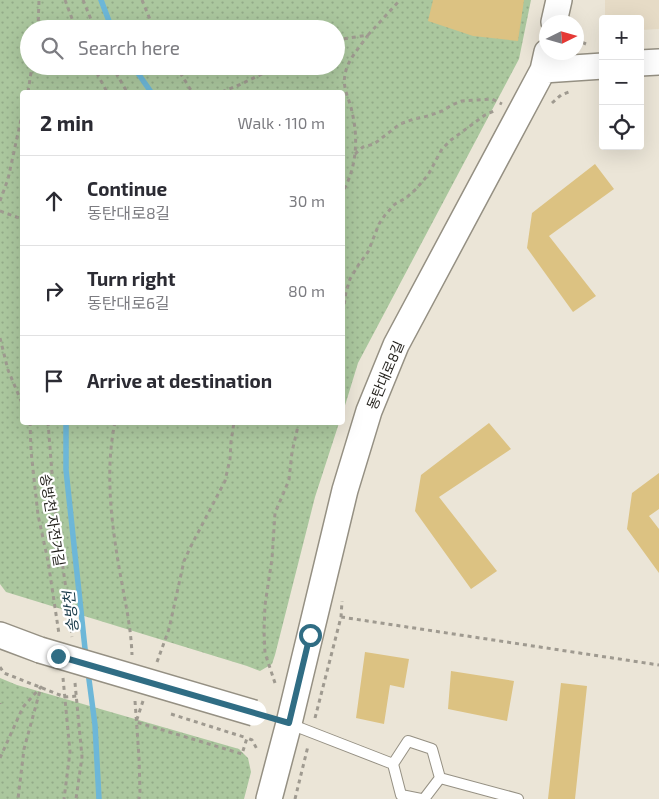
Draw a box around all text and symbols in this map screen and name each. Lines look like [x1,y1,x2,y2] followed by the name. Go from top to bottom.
[539,15,584,60] north arrow
[599,15,644,150] map controls
[599,15,644,60] button: +
[20,20,345,75] search box
[38,34,66,62] icon: search
[78,36,180,59] text: Search here
[599,60,644,105] button: −
[599,105,644,150] button: locate
[40,110,94,135] text: 2 min
[238,113,325,132] text: Walk · 110 m
[87,177,167,200] text: Continue
[40,187,68,215] icon: ahead
[289,191,325,210] text: 30 m
[87,203,170,222] text: 동탄대로8길
[87,267,175,290] text: Turn right
[40,277,68,305] icon: right
[288,281,325,300] text: 80 m
[87,293,170,312] text: 동탄대로6길
[363,338,407,412] street label: 동탄대로8길
[40,367,68,395] icon: arrive
[87,369,272,392] text: Arrive at destination
[37,473,69,567] street label: 송방천 자전거길
[59,588,81,634] water label: 송방천
[299,624,322,647] route start
[47,645,70,668] route end

